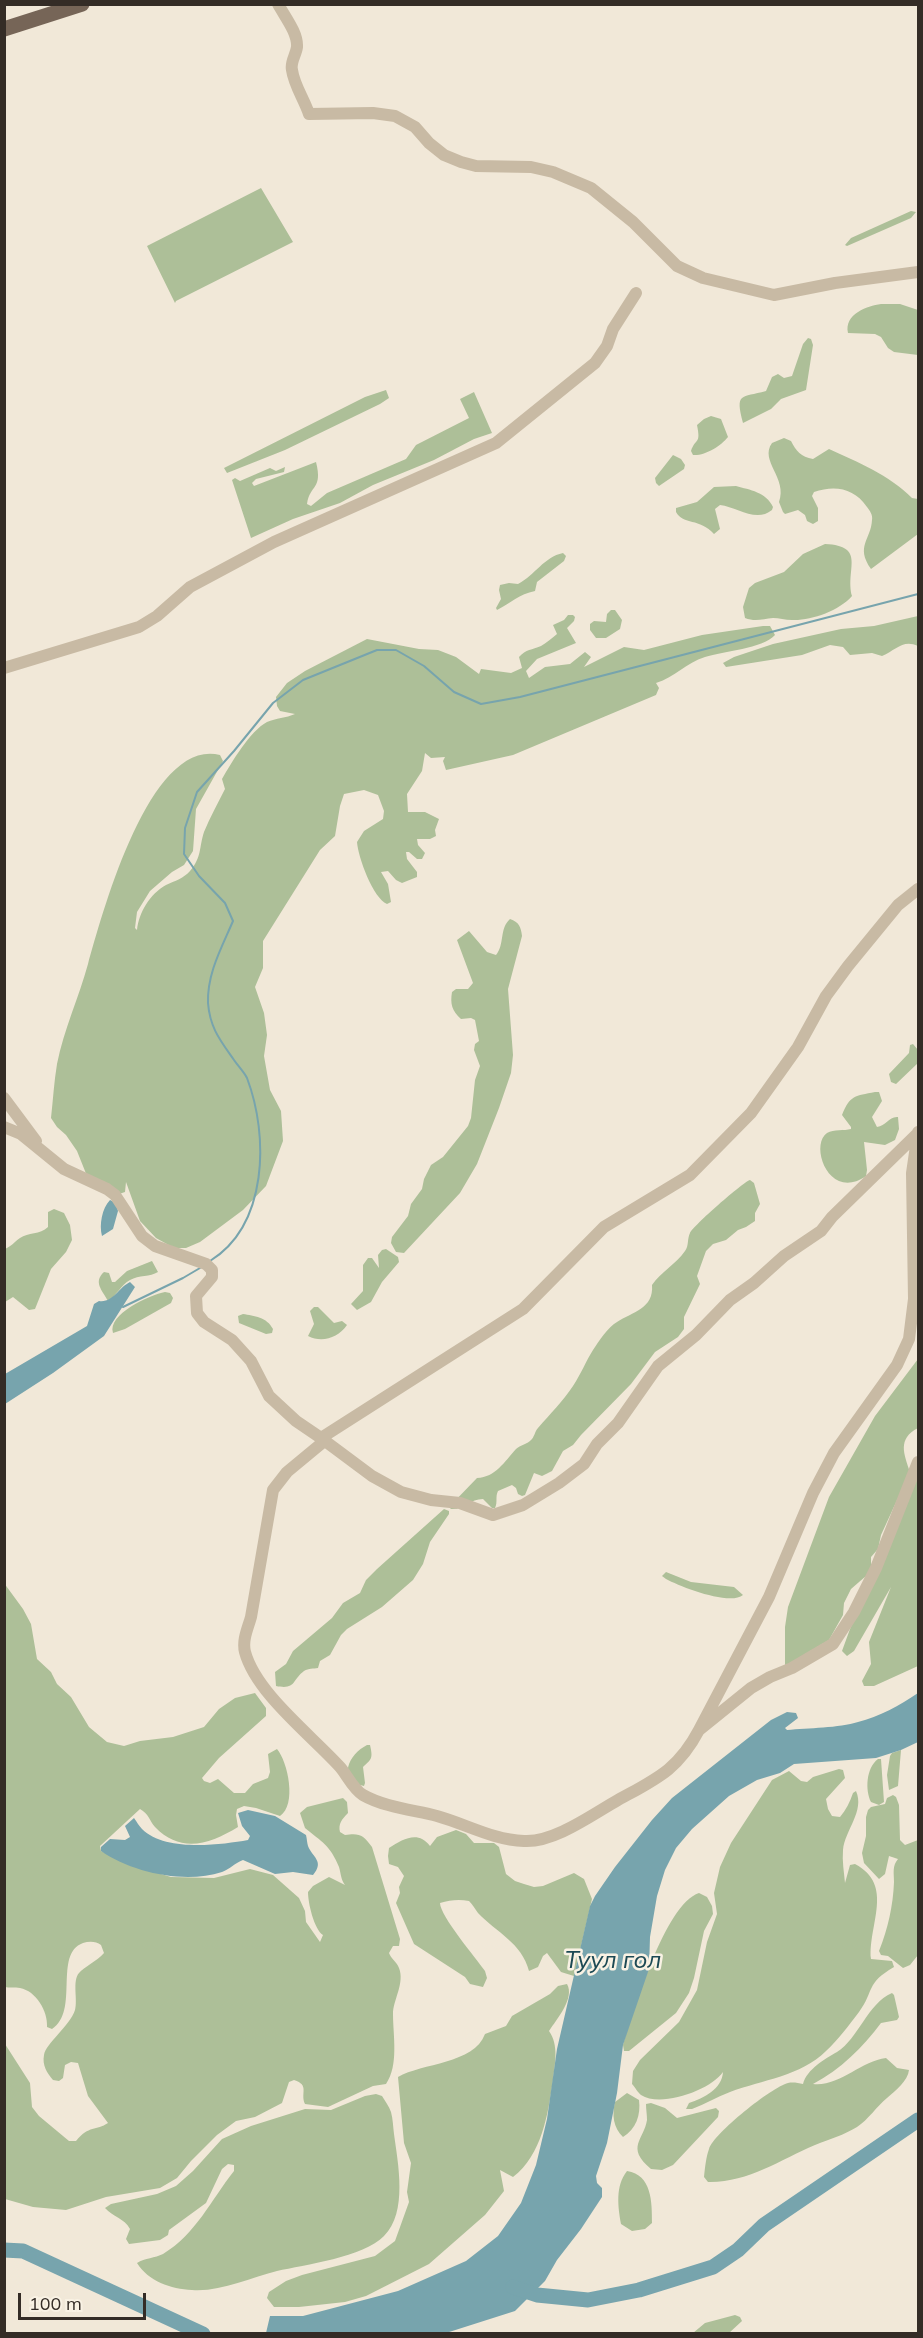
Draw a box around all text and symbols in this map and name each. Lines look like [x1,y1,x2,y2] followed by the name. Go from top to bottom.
[565,1947,661,1975] water label: Туул гол
[21,2281,148,2319] scale bar
[29,2292,82,2315] text: 100 m

